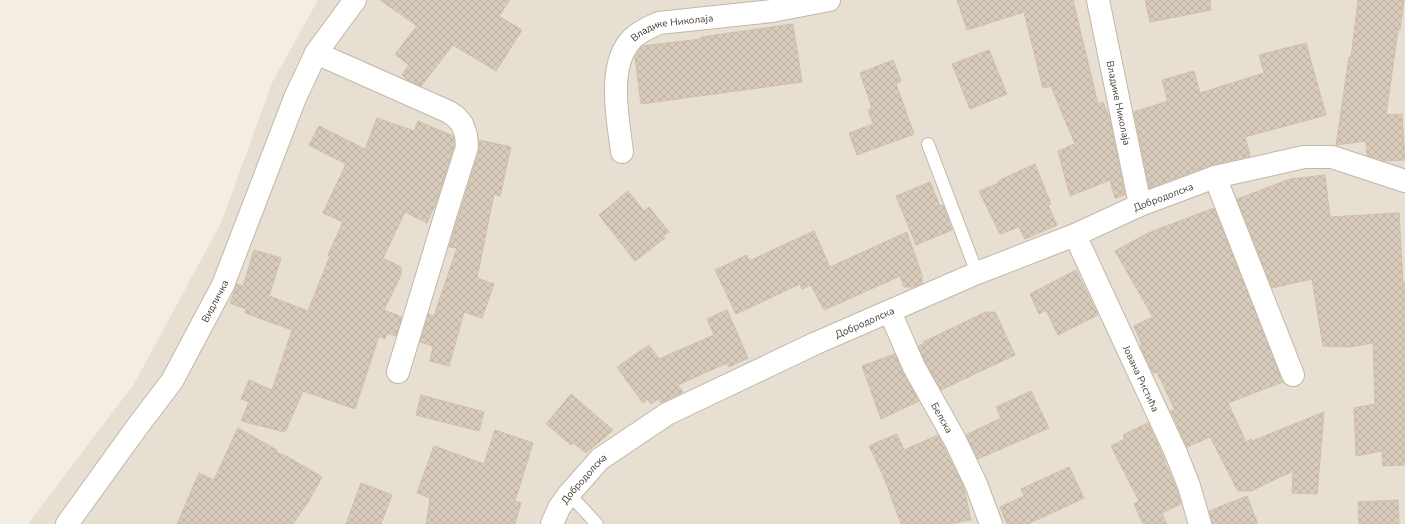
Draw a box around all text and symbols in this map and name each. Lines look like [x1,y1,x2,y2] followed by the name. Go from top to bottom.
[628,11,714,45] street label: Владике Николаја
[1103,59,1134,147] street label: Владике Николаја
[1131,180,1195,215] street label: Добродолска
[198,278,232,325] street label: Видличка
[833,304,897,342] street label: Добродолска
[1119,342,1162,414] street label: Јована Ристића
[927,400,956,436] street label: Белска
[558,451,610,507] street label: Добродолска

